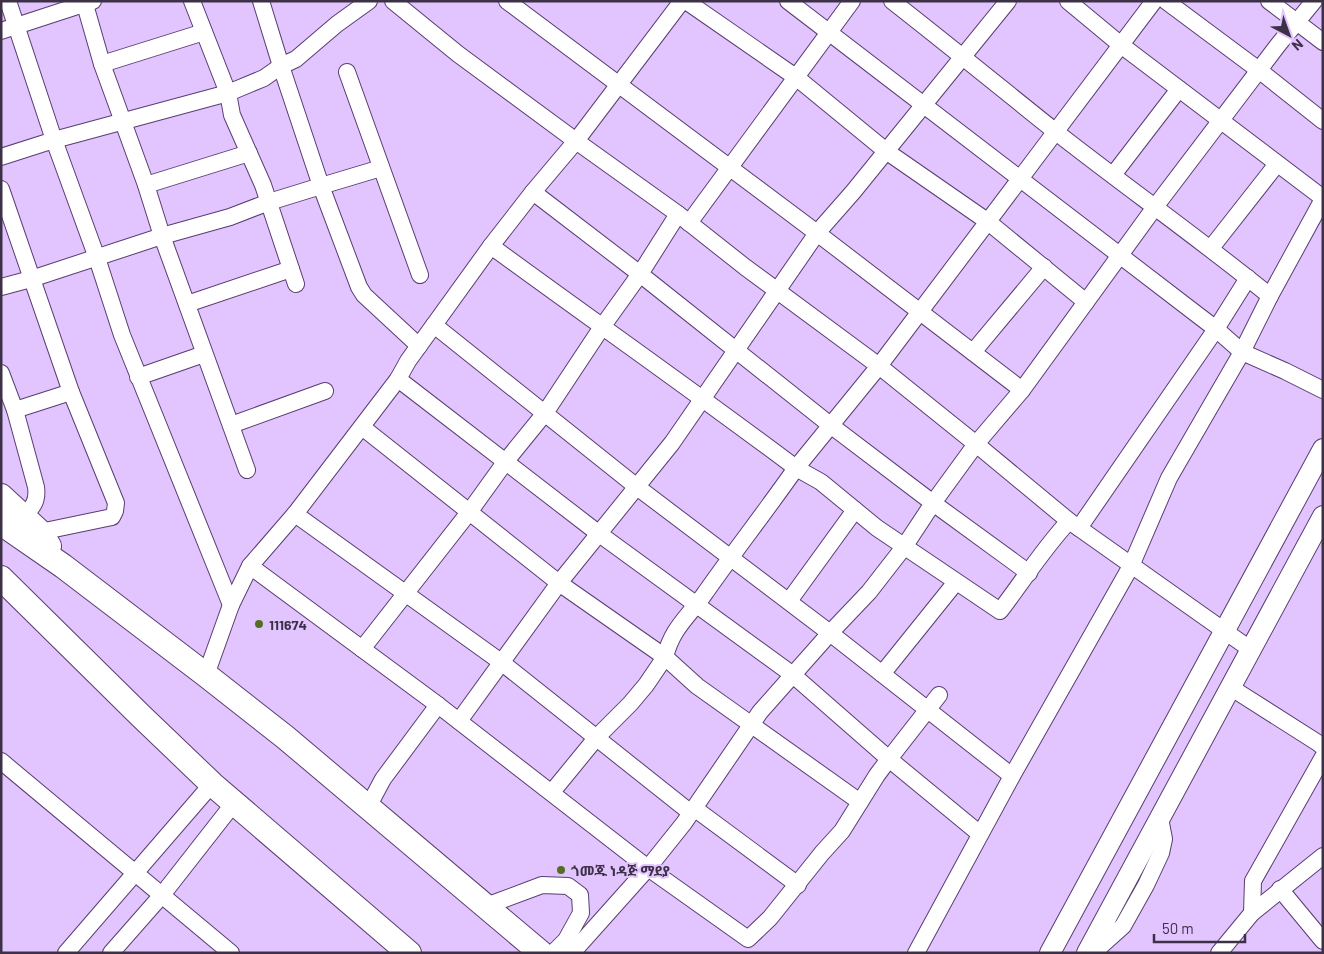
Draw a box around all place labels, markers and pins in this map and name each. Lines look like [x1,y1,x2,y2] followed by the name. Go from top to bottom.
[269,616,307,633] place label: 111674
[253,618,265,630] marker: 111674
[571,862,670,879] place label: ጎመጁ ነዳጅ ማደያ
[555,864,567,876] marker: ጎመጁ ነዳጅ ማደያ

